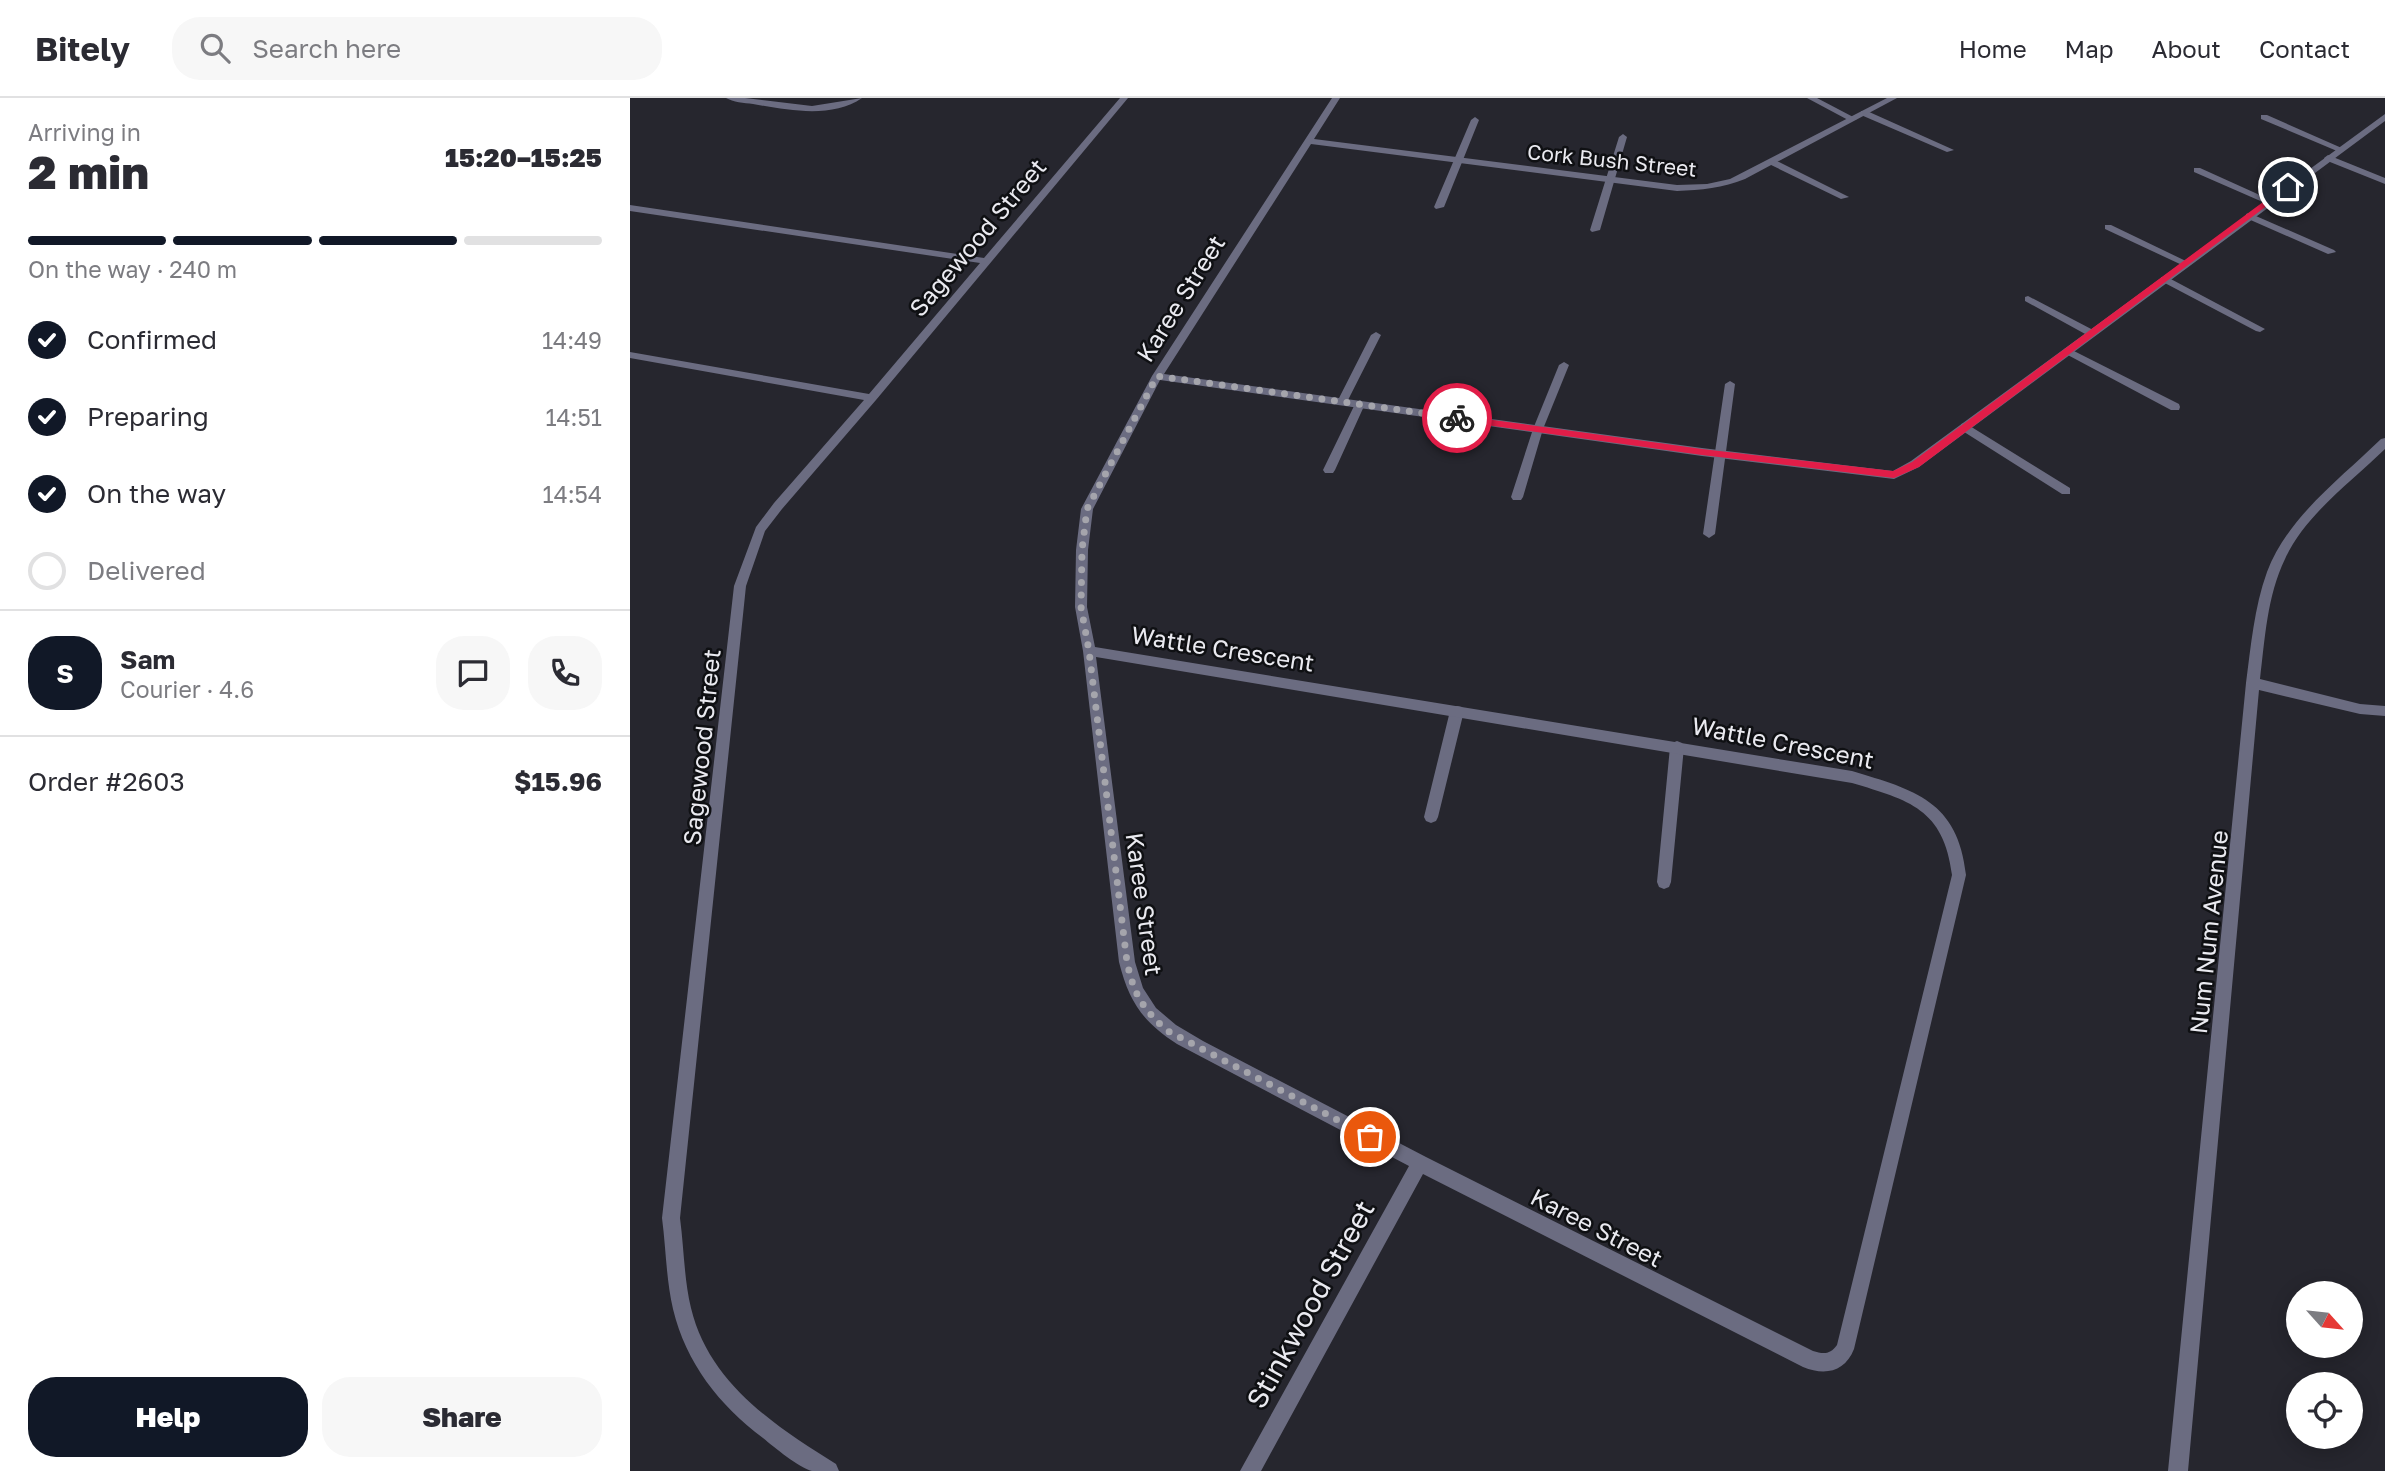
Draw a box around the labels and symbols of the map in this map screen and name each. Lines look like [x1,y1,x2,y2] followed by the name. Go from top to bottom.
[1526,138,1698,182] street label: Cork Bush Street
[903,152,1051,322] street label: Sagewood Street
[2258,157,2318,217] pin
[1130,229,1230,367] street label: Karee Street
[1422,383,1492,453] courier
[1129,619,1317,677] street label: Wattle Crescent
[676,647,726,847] street label: Sagewood Street
[1689,710,1877,774] street label: Wattle Crescent
[2183,829,2233,1035] street label: Num Num Avenue
[1121,831,1169,977] street label: Karee Street
[1340,1107,1400,1167] pin
[1526,1181,1668,1273] street label: Karee Street
[1239,1194,1381,1414] street label: Stinkwood Street
[2286,1281,2362,1358] north arrow

